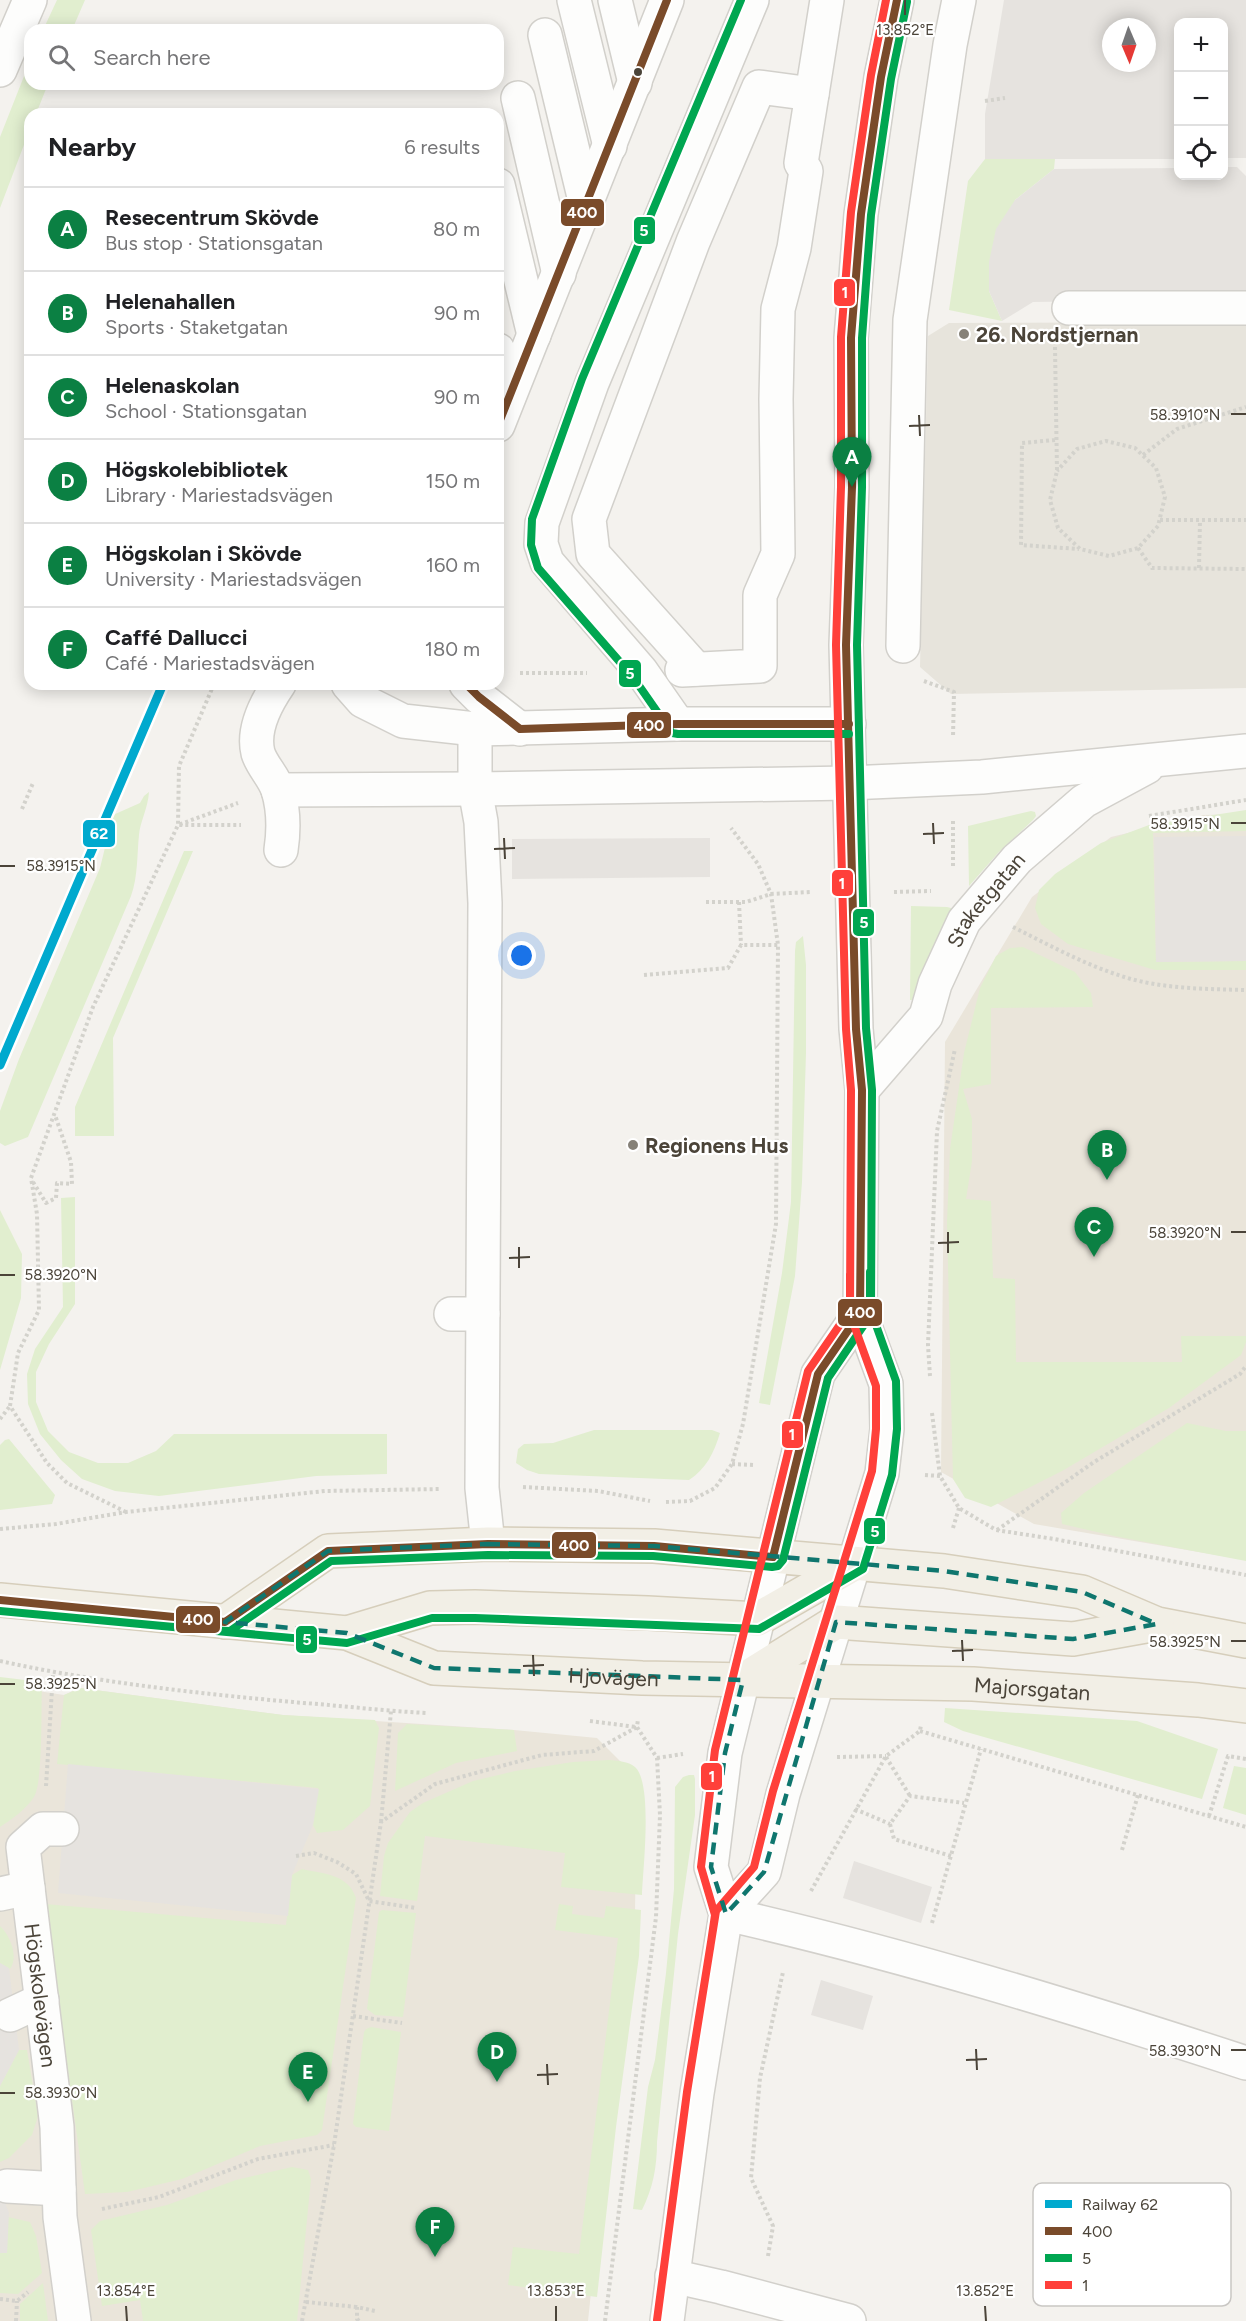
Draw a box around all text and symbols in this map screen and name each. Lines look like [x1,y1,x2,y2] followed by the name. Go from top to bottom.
[1102,18,1156,72] north arrow
[1174,18,1228,180] map controls
[1174,18,1228,72] button: +
[876,21,934,39] text: 13.852°E
[24,24,504,90] search box
[45,41,78,74] icon: search
[93,44,211,71] text: Search here
[632,66,644,78] unlabelled marker
[1174,72,1228,126] button: −
[1174,126,1228,180] button: locate
[48,131,136,163] text: Nearby
[404,135,480,159] text: 6 results
[560,198,605,227] line badge: 400
[567,203,597,222] text: 400
[105,204,319,231] text: Resecentrum Skövde
[633,216,656,245] line badge: 5
[60,217,75,241] text: A
[433,217,480,241] text: 80 m
[639,221,649,240] text: 5
[105,231,323,255] text: Bus stop · Stationsgatan
[833,278,856,307] line badge: 1
[842,283,848,302] text: 1
[105,288,235,315] text: Helenahallen
[61,301,74,325] text: B
[434,301,480,325] text: 90 m
[105,315,288,339] text: Sports · Staketgatan
[976,322,1138,347] place label: 26. Nordstjernan
[957,327,971,341] marker: 26. Nordstjernan
[105,372,239,399] text: Helenaskolan
[60,385,75,409] text: C
[434,385,480,409] text: 90 m
[105,399,307,423] text: School · Stationsgatan
[1150,406,1220,424] text: 58.3910°N
[832,438,872,487] pin: A
[105,456,288,483] text: Högskolebibliotek
[61,469,75,493] text: D
[425,469,480,493] text: 150 m
[105,483,333,507] text: Library · Mariestadsvägen
[105,540,302,567] text: Högskolan i Skövde
[62,553,73,577] text: E
[426,553,480,577] text: 160 m
[105,567,362,591] text: University · Mariestadsvägen
[105,624,247,651] text: Caffé Dallucci
[62,637,73,661] text: F
[425,637,480,661] text: 180 m
[105,651,315,675] text: Café · Mariestadsvägen
[618,659,642,688] line badge: 5
[625,664,635,683] text: 5
[626,711,672,739] line badge: 400
[634,716,664,735] text: 400
[1150,815,1220,833] text: 58.3915°N
[82,819,116,848] line badge: 62
[90,824,108,843] text: 62
[941,847,1030,951] street label: Staketgatan
[26,857,96,875] text: 58.3915°N
[831,869,854,897] line badge: 1
[839,874,845,893] text: 1
[852,908,875,937] line badge: 5
[859,913,869,932] text: 5
[507,941,536,970] your location
[1088,1130,1126,1180] pin: B
[645,1133,788,1158] place label: Regionens Hus
[626,1138,640,1152] marker: Regionens Hus
[1074,1208,1114,1257] pin: C
[1149,1224,1221,1242] text: 58.3920°N
[25,1266,97,1284] text: 58.3920°N
[837,1298,883,1327] line badge: 400
[845,1303,875,1322] text: 400
[781,1420,804,1449] line badge: 1
[789,1425,795,1444] text: 1
[863,1517,886,1545] line badge: 5
[870,1522,880,1541] text: 5
[551,1531,597,1559] line badge: 400
[559,1536,589,1555] text: 400
[175,1605,221,1634] line badge: 400
[183,1610,213,1629] text: 400
[295,1625,318,1654] line badge: 5
[302,1630,312,1649] text: 5
[1149,1633,1221,1651] text: 58.3925°N
[568,1662,659,1691] street label: Hjovägen
[973,1672,1091,1705] street label: Majorsgatan
[25,1675,97,1693] text: 58.3925°N
[700,1762,723,1791] line badge: 1
[709,1767,715,1786] text: 1
[20,1921,62,2069] street label: Högskolevägen
[478,2032,516,2082] pin: D
[1149,2042,1221,2060] text: 58.3930°N
[288,2052,328,2102] pin: E
[25,2084,97,2102] text: 58.3930°N
[1033,2183,1231,2306] legend
[1082,2195,1158,2214] text: Railway 62
[416,2208,454,2257] pin: F
[1082,2222,1112,2241] text: 400
[1082,2249,1091,2268] text: 5
[1082,2276,1089,2295] text: 1
[96,2282,156,2300] text: 13.854°E
[527,2282,585,2300] text: 13.853°E
[956,2282,1014,2300] text: 13.852°E

